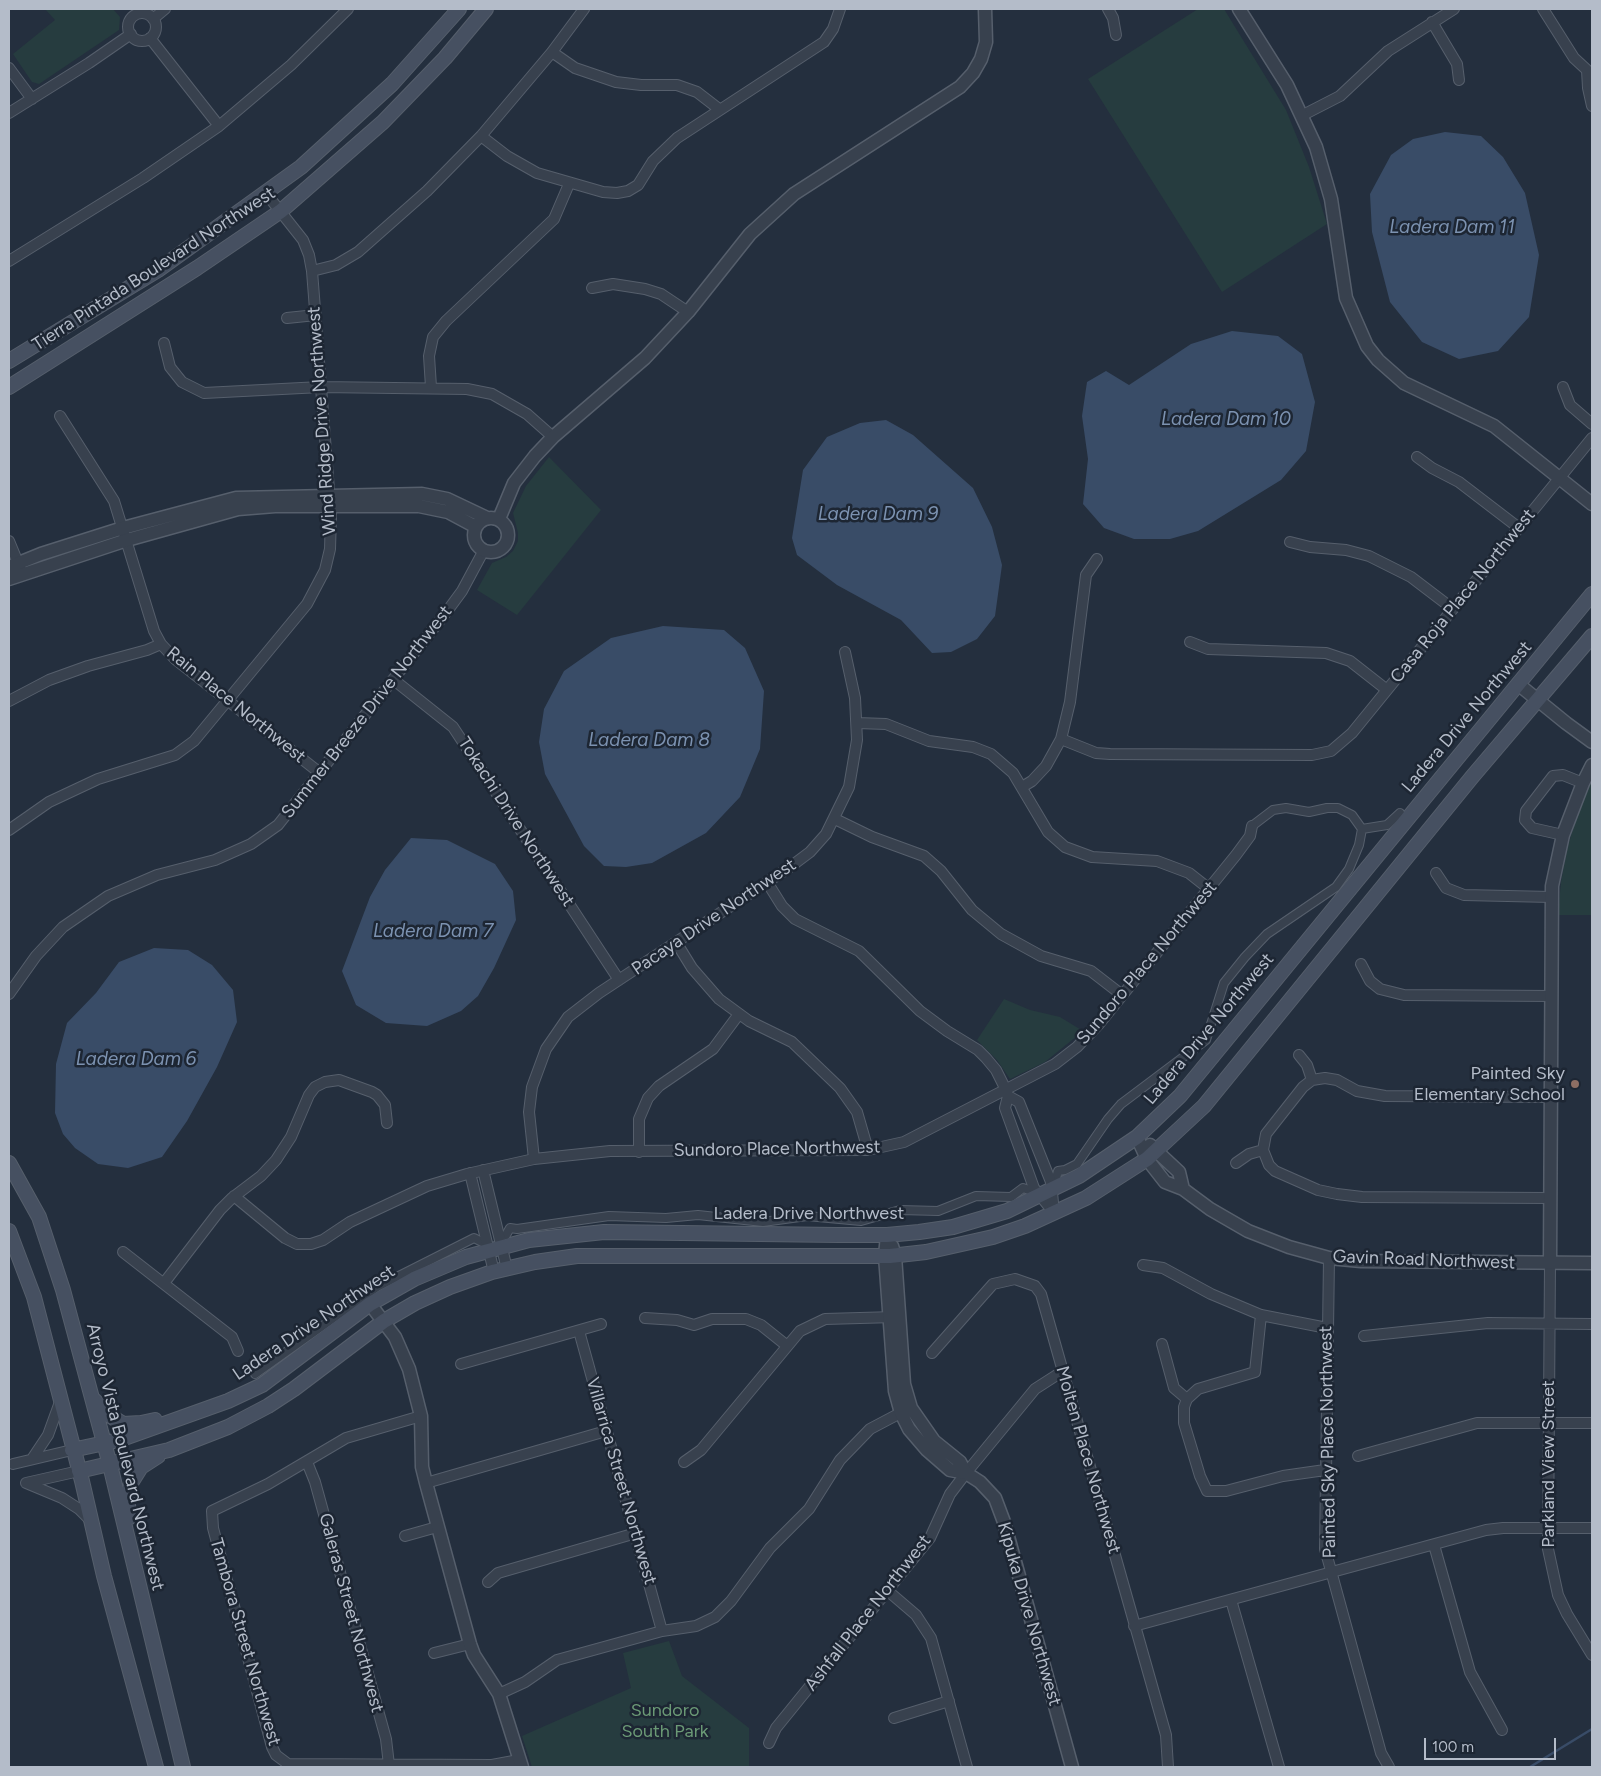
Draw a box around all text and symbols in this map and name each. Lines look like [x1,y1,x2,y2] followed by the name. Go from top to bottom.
[29,182,279,356] street label: Tierra Pintada Boulevard Northwest
[1389,216,1515,238] water label: Ladera Dam 11
[303,306,341,536] street label: Wind Ridge Drive Northwest
[1161,408,1291,430] water label: Ladera Dam 10
[818,503,938,525] water label: Ladera Dam 9
[1386,504,1540,688] street label: Casa Roja Place Northwest
[277,601,457,823] street label: Summer Breeze Drive Northwest
[1397,637,1537,797] street label: Ladera Drive Northwest
[162,642,310,768] street label: Rain Place Northwest
[588,729,710,751] water label: Ladera Dam 8
[453,733,579,911] street label: Tokachi Drive Northwest
[628,854,800,980] street label: Pacaya Drive Northwest
[1072,877,1222,1049] street label: Sundoro Place Northwest
[373,920,493,942] water label: Ladera Dam 7
[1139,949,1279,1109] street label: Ladera Drive Northwest
[76,1048,196,1070] water label: Ladera Dam 6
[1414,1063,1565,1106] place label: Painted Sky Elementary School
[1569,1078,1581,1090] marker: Painted Sky Elementary School
[673,1136,881,1162] street label: Sundoro Place Northwest
[714,1203,904,1225] street label: Ladera Drive Northwest
[1332,1246,1516,1274] street label: Gavin Road Northwest
[229,1261,399,1385] street label: Ladera Drive Northwest
[81,1321,169,1593] street label: Arroyo Vista Boulevard Northwest
[1315,1326,1341,1558] street label: Painted Sky Place Northwest
[1051,1364,1125,1556] street label: Molten Place Northwest
[581,1375,661,1587] street label: Villarrica Street Northwest
[1538,1380,1560,1548] street label: Parkland View Street
[314,1511,388,1715] street label: Galeras Street Northwest
[992,1520,1066,1708] street label: Kipuka Drive Northwest
[800,1531,936,1695] street label: Ashfall Place Northwest
[205,1536,285,1748] street label: Tambora Street Northwest
[621,1700,709,1742] park label: Sundoro South Park
[1426,1728,1558,1760] scale bar
[1432,1738,1474,1756] text: 100 m

